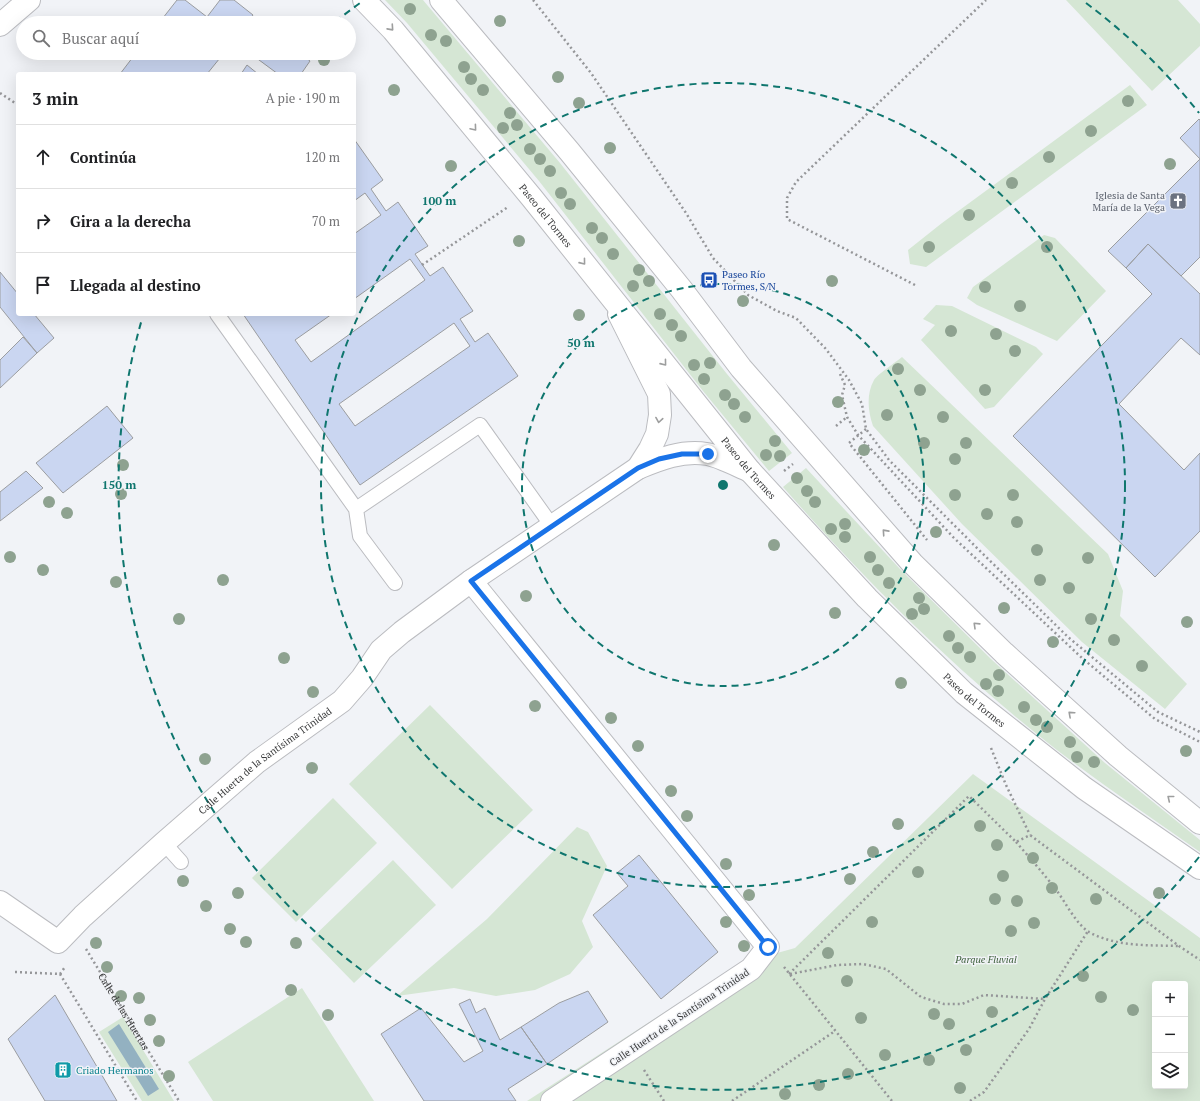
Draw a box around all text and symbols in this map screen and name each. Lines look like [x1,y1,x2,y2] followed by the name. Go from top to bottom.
[16,16,356,60] search box
[386,24,393,31] one-way arrow
[30,27,52,49] icon: search
[62,28,139,48] text: Buscar aquí
[32,87,79,110] text: 3 min
[266,89,340,107] text: A pie · 190 m
[470,124,477,131] one-way arrow
[32,146,54,168] icon: ahead
[70,147,136,167] text: Continúa
[305,148,340,166] text: 120 m
[516,181,575,250] street label: Paseo del Tormes
[1092,189,1165,214] place label: Iglesia de Santa María de la Vega
[1168,191,1188,211] church icon: Iglesia de Santa María de la Vega
[422,193,456,208] text: 100 m
[32,210,54,232] icon: right
[70,211,191,231] text: Gira a la derecha
[312,212,340,230] text: 70 m
[578,257,585,264] one-way arrow
[722,268,777,293] place label: Paseo Río Tormes, S/N
[699,270,719,290] bus stop icon: Paseo Río Tormes, S/N
[32,274,54,296] icon: arrive
[70,275,201,295] text: Llegada al destino
[567,335,595,350] text: 50 m
[659,359,666,366] one-way arrow
[655,417,664,423] one-way arrow
[718,435,778,502] street label: Paseo del Tormes
[699,445,717,463] route end
[102,477,136,492] text: 150 m
[716,478,730,492] centre of rings
[883,530,890,537] one-way arrow
[973,622,981,630] one-way arrow
[940,670,1008,730] street label: Paseo del Tormes
[196,704,335,817] street label: Calle Huerta de la Santísima Trinidad
[1068,711,1076,718] one-way arrow
[1167,796,1174,803] one-way arrow
[759,938,777,956] route start
[954,953,1017,966] park label: Parque Fluvial
[607,965,752,1069] street label: Calle Huerta de la Santísima Trinidad
[95,971,152,1052] street label: Calle de las Huertas
[1152,981,1188,1089] map controls
[1152,981,1188,1017] button: +
[1152,1017,1188,1053] button: −
[1152,1053,1188,1089] button: layers
[53,1060,73,1080] building icon: Criado Hermanos
[76,1064,153,1077] place label: Criado Hermanos

